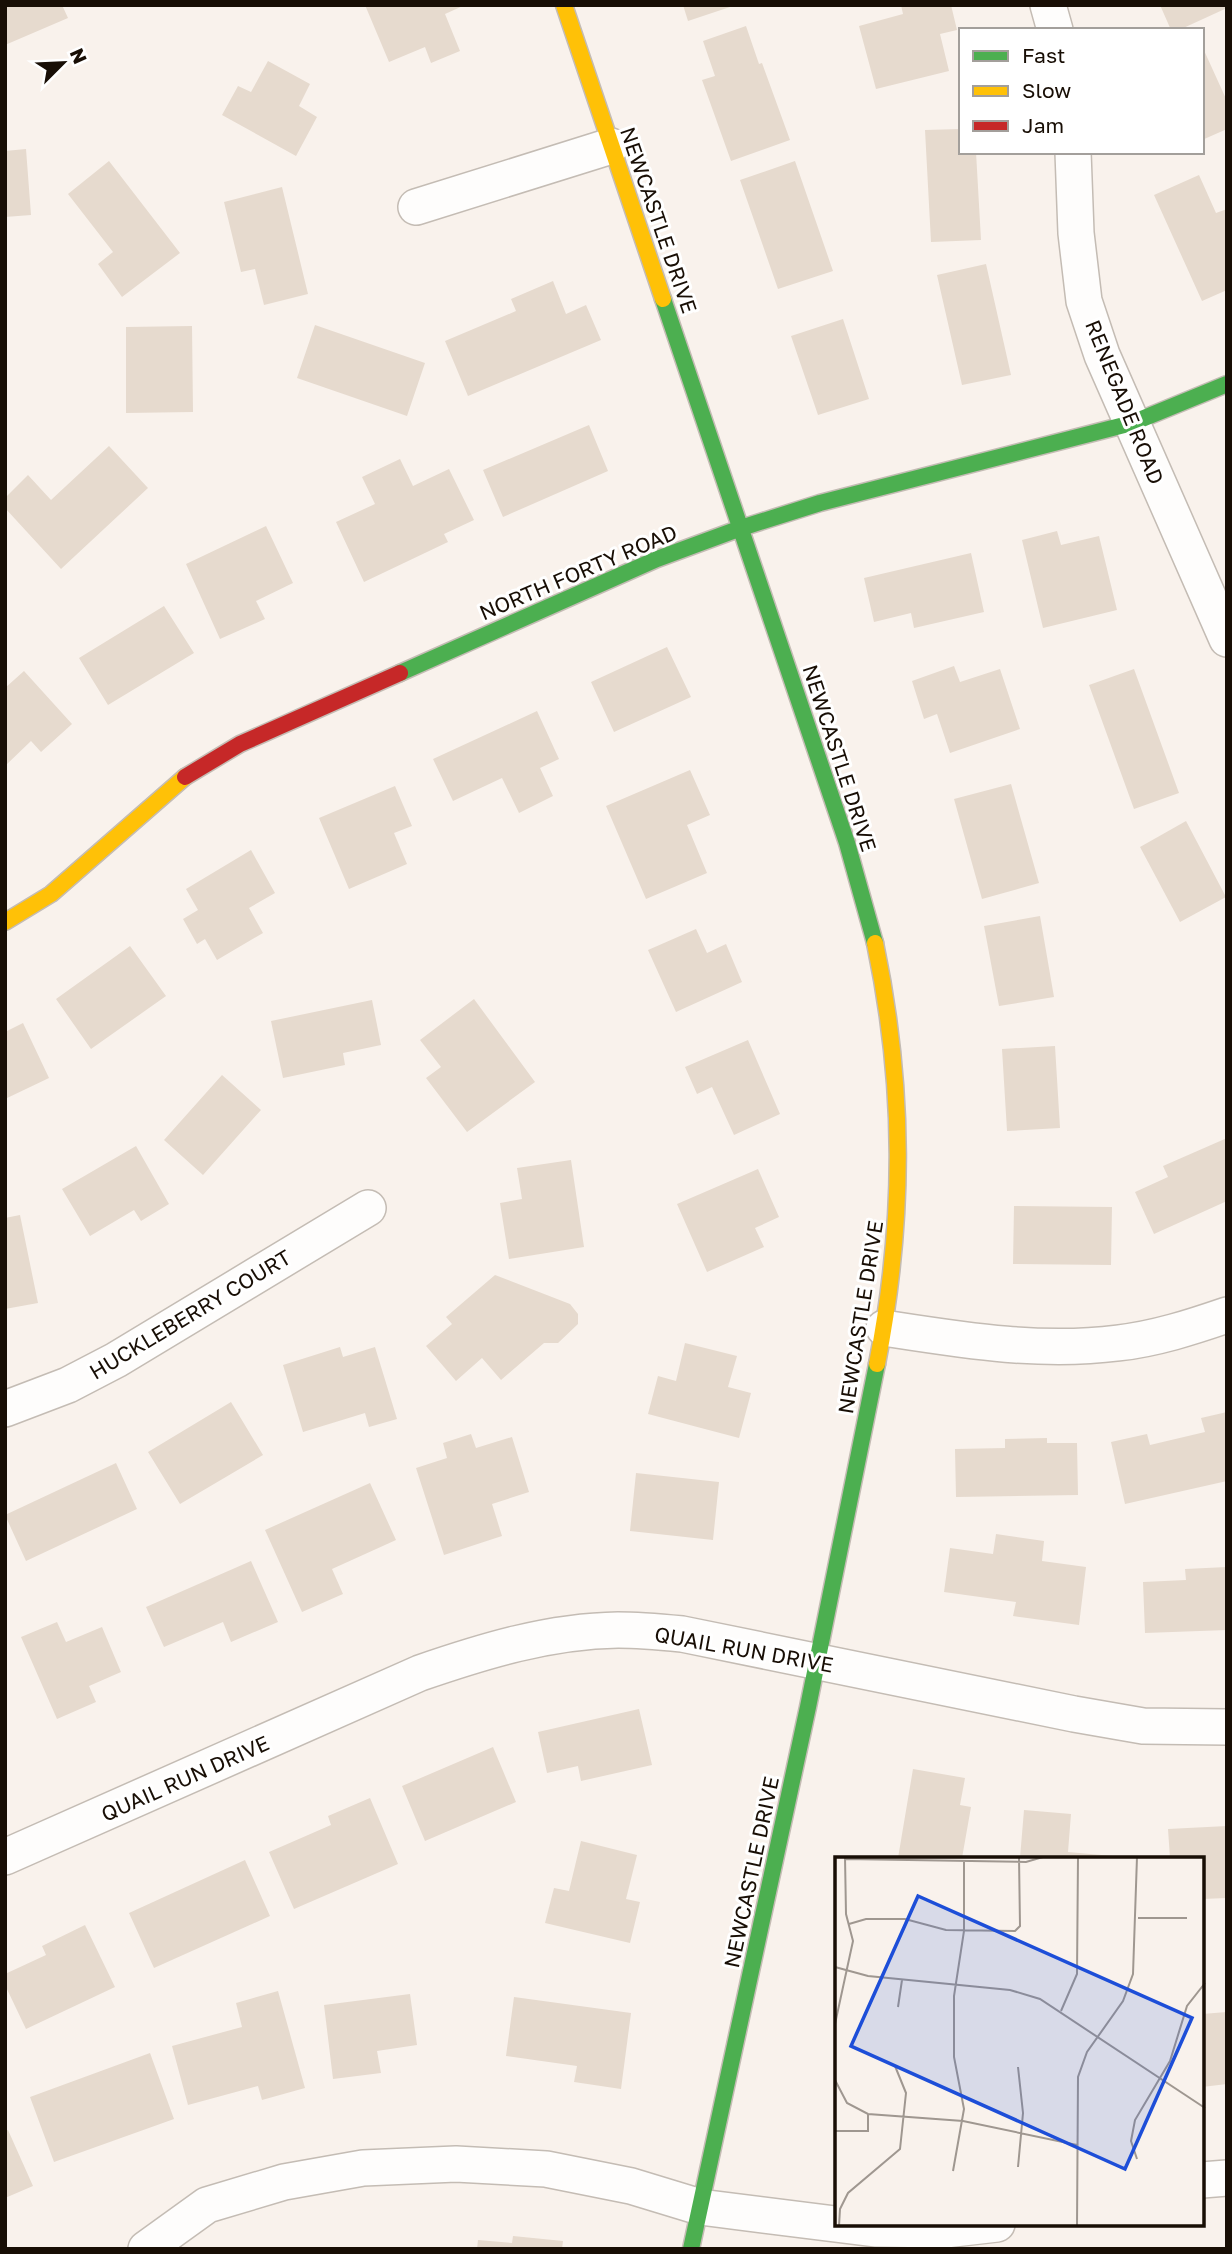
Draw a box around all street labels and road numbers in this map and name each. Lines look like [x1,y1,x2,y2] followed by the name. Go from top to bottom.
[615,123,703,317] street label: NEWCASTLE DRIVE
[1080,316,1170,488] street label: RENEGADE ROAD
[475,519,681,625] street label: NORTH FORTY ROAD
[797,661,883,855] street label: NEWCASTLE DRIVE
[832,1219,888,1415] street label: NEWCASTLE DRIVE
[84,1243,296,1385] street label: HUCKLEBERRY COURT
[653,1620,835,1678] street label: QUAIL RUN DRIVE
[97,1729,273,1827] street label: QUAIL RUN DRIVE
[718,1774,784,1970] street label: NEWCASTLE DRIVE

